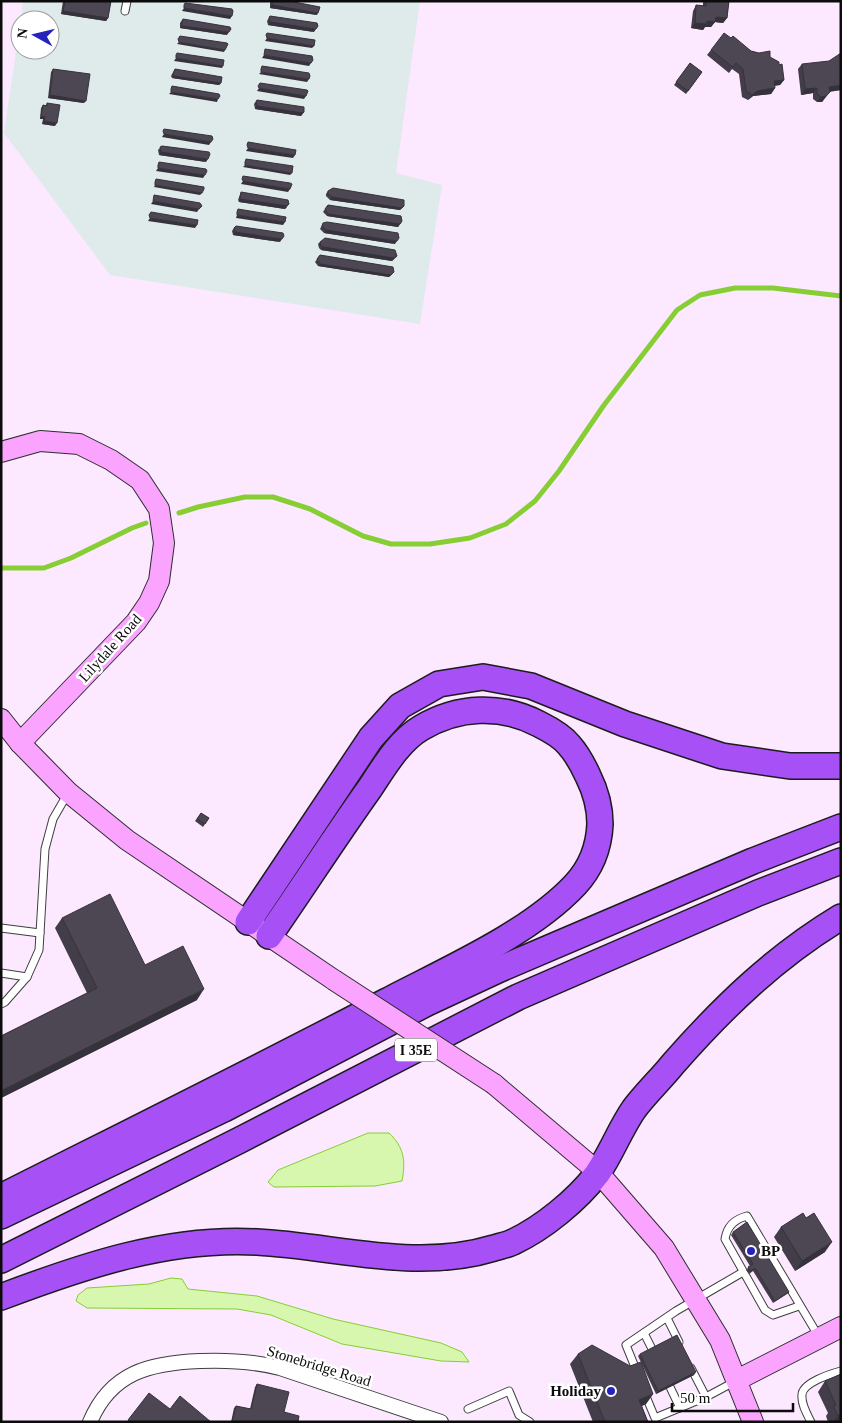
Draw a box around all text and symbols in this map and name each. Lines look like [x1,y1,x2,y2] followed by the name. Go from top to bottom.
[10,10,60,60] north arrow
[14,27,31,39] text: N
[75,611,145,685] street label: Lilydale Road
[395,1038,437,1062] road number: I 35E
[761,1243,780,1259] place label: BP
[745,1245,757,1257] marker: BP
[265,1343,373,1390] street label: Stonebridge Road
[672,1380,793,1412] scale bar
[550,1383,601,1399] place label: Holiday
[605,1385,617,1397] marker: Holiday
[680,1390,711,1406] text: 50 m

